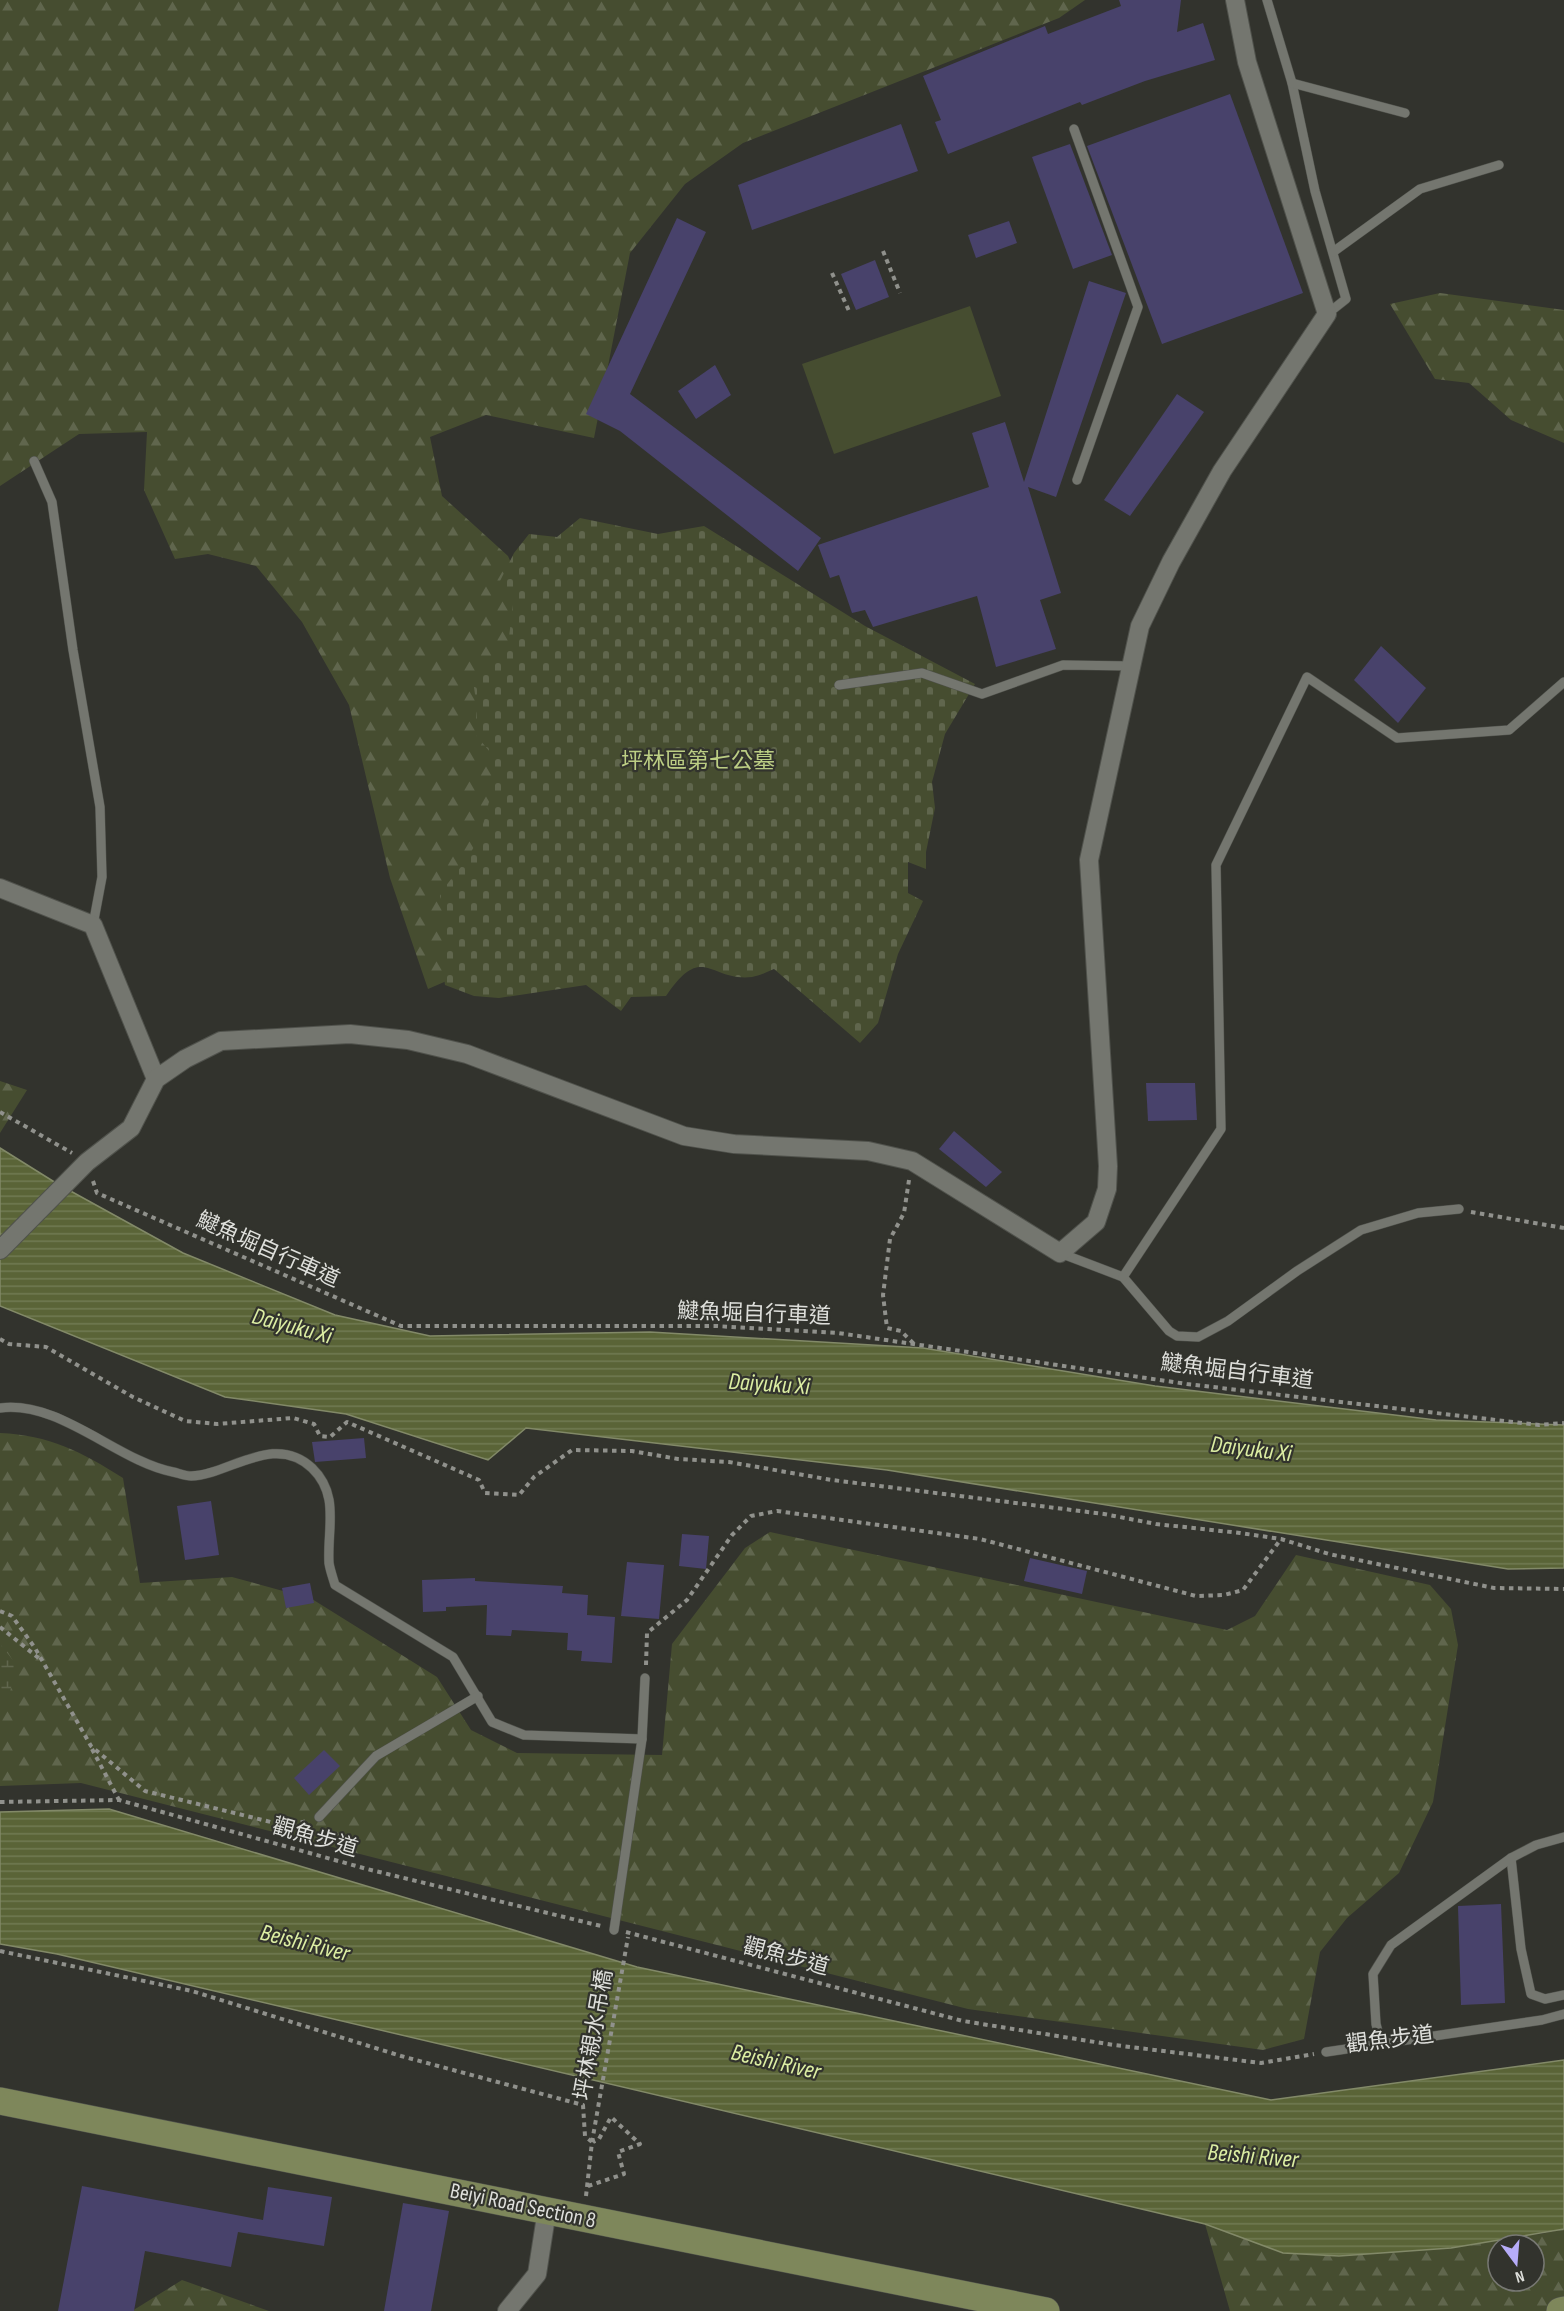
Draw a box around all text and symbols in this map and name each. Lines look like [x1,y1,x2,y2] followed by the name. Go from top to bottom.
[621,748,775,775] park label: 坪林區第七公墓
[192,1206,344,1294] street label: 𩻸魚堀自行車道
[677,1298,831,1330] street label: 𩻸魚堀自行車道
[249,1301,336,1351] water label: Daiyuku Xi
[1159,1349,1315,1395] street label: 𩻸魚堀自行車道
[727,1367,811,1401] water label: Daiyuku Xi
[1209,1430,1294,1468] water label: Daiyuku Xi
[269,1813,361,1863] street label: 觀魚步道
[257,1918,354,1968] water label: Beishi River
[740,1933,832,1981] street label: 觀魚步道
[569,1968,619,2102] street label: 坪林親水吊橋
[1345,2021,1435,2059] street label: 觀魚步道
[728,2038,825,2087] water label: Beishi River
[1206,2138,1301,2175] water label: Beishi River
[448,2177,598,2235] street label: Beiyi Road Section 8
[1486,2233,1546,2293] north arrow
[1513,2266,1526,2286] text: N

